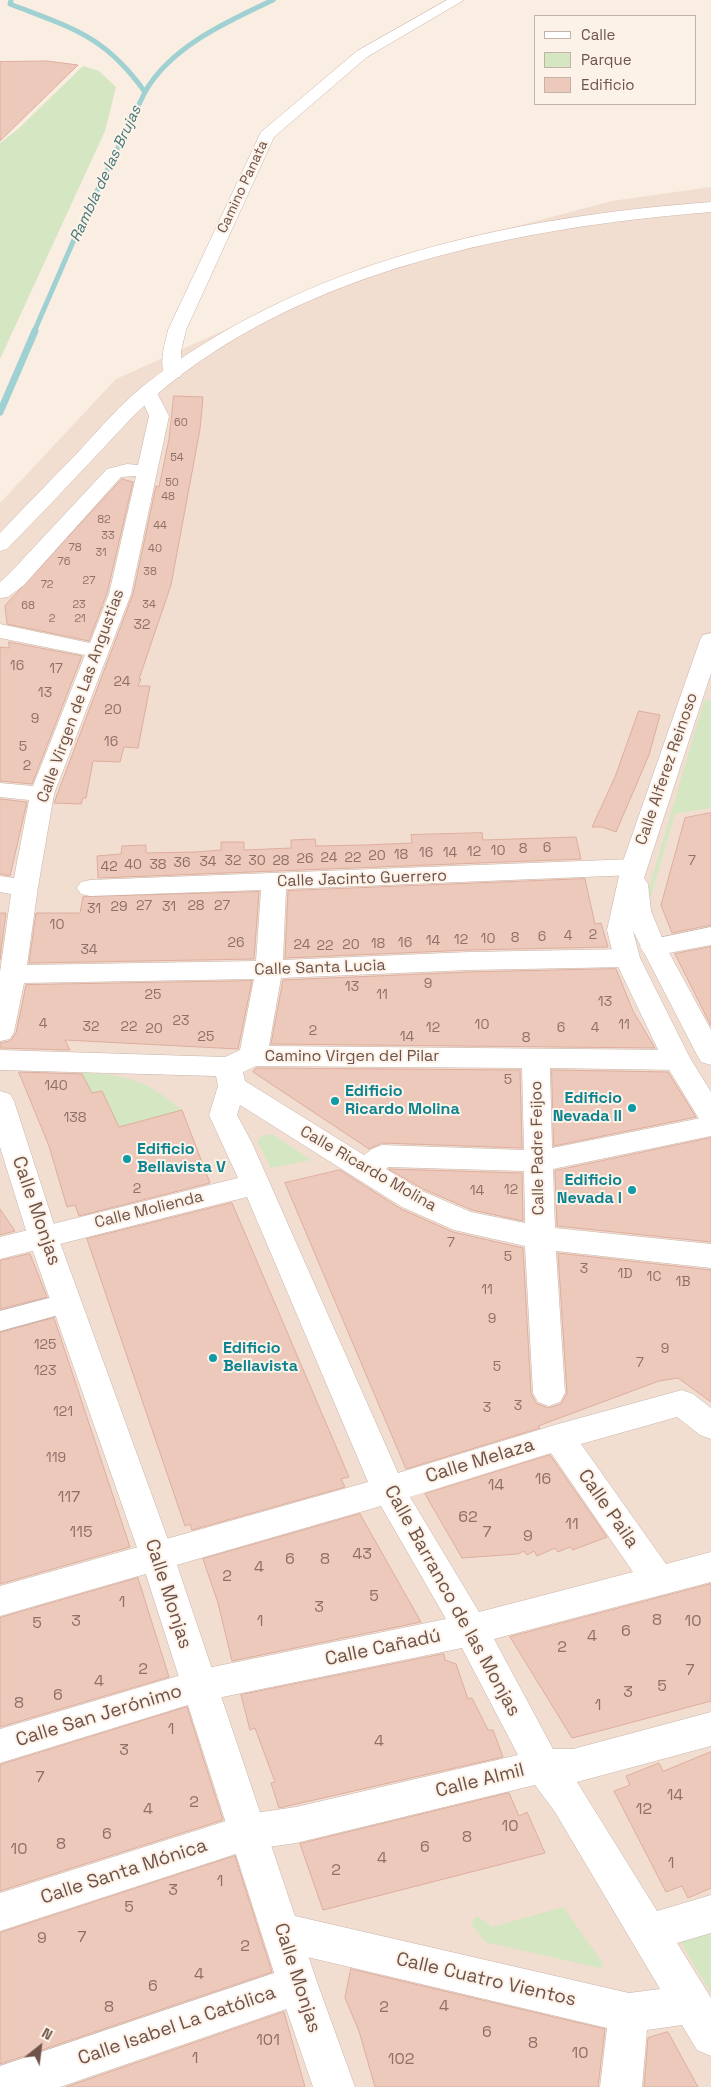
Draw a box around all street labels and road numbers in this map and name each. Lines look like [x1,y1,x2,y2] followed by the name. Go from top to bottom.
[214,138,272,236] street label: Camino Panata
[33,587,129,805] street label: Calle Virgen de Las Angustias
[632,690,702,848] street label: Calle Alferez Reinoso
[277,866,447,892] street label: Calle Jacinto Guerrero
[254,956,386,980] street label: Calle Santa Lucia
[265,1047,439,1067] street label: Camino Virgen del Pilar
[527,1081,549,1215] street label: Calle Padre Feijoo
[296,1122,440,1216] street label: Calle Ricardo Molina
[7,1153,65,1269] street label: Calle Monjas
[93,1187,205,1233] street label: Calle Molienda
[423,1434,537,1488] street label: Calle Melaza
[573,1465,643,1553] street label: Calle Paila
[379,1481,525,1721] street label: Calle Barranco de las Monjas
[140,1536,196,1652] street label: Calle Monjas
[323,1625,443,1671] street label: Calle Cañadú
[13,1680,185,1752] street label: Calle San Jerónimo
[433,1759,527,1803] street label: Calle Almil
[38,1834,210,1910] street label: Calle Santa Mónica
[269,1920,325,2036] street label: Calle Monjas
[394,1948,578,2012] street label: Calle Cuatro Vientos
[75,1981,279,2071] street label: Calle Isabel La Católica

